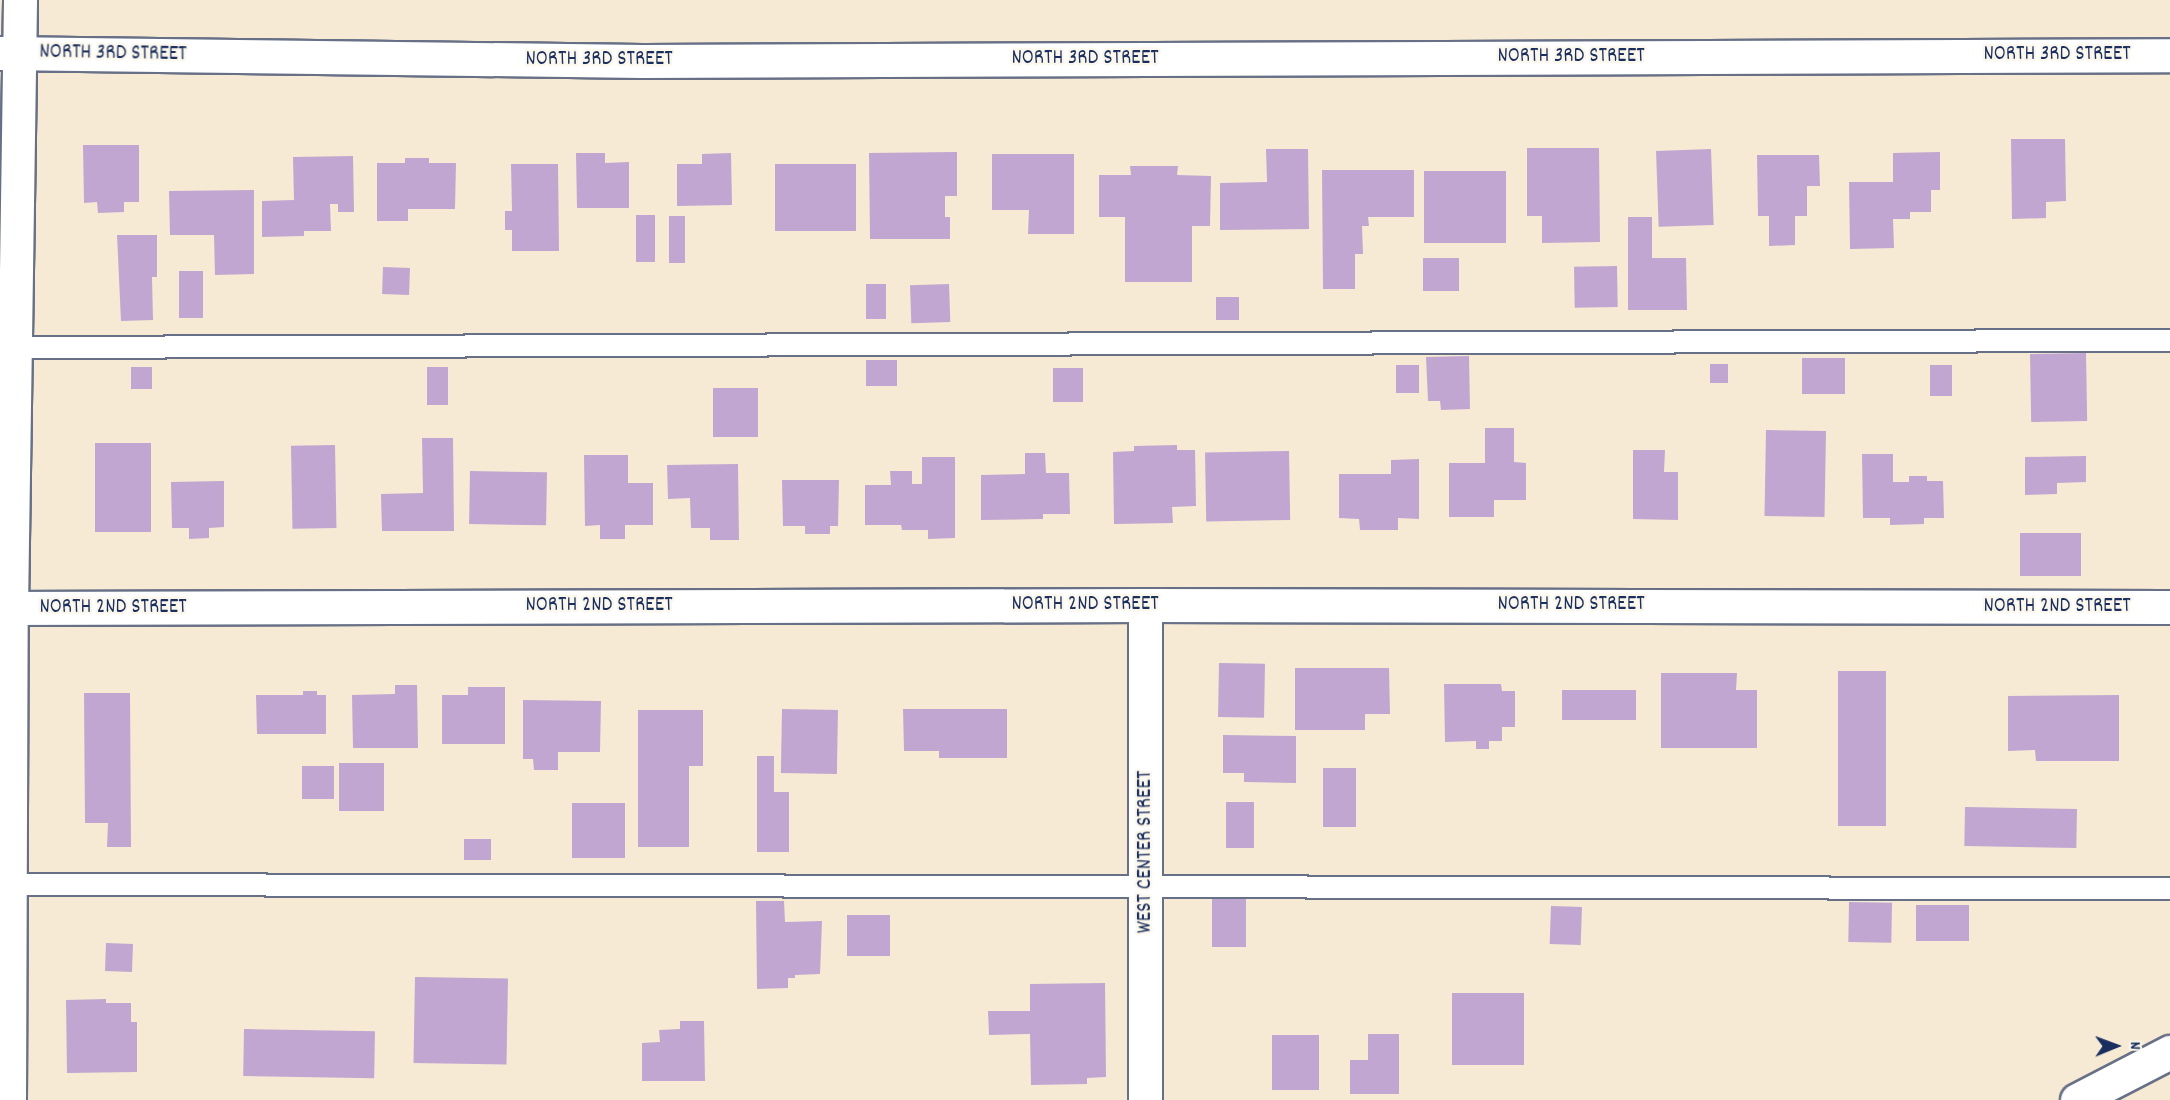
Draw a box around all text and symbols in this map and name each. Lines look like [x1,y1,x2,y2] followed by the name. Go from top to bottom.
[39,40,187,68] street label: NORTH 3RD STREET
[1983,42,2131,68] street label: NORTH 3RD STREET
[1497,44,1645,70] street label: NORTH 3RD STREET
[1011,46,1159,72] street label: NORTH 3RD STREET
[525,47,673,73] street label: NORTH 3RD STREET
[1011,592,1159,618] street label: NORTH 2ND STREET
[1497,592,1645,618] street label: NORTH 2ND STREET
[525,593,673,619] street label: NORTH 2ND STREET
[1983,594,2131,620] street label: NORTH 2ND STREET
[39,595,187,621] street label: NORTH 2ND STREET
[1133,771,1159,933] street label: WEST CENTER STREET
[2086,1016,2146,1076] north arrow
[2123,1042,2146,1050] text: N

